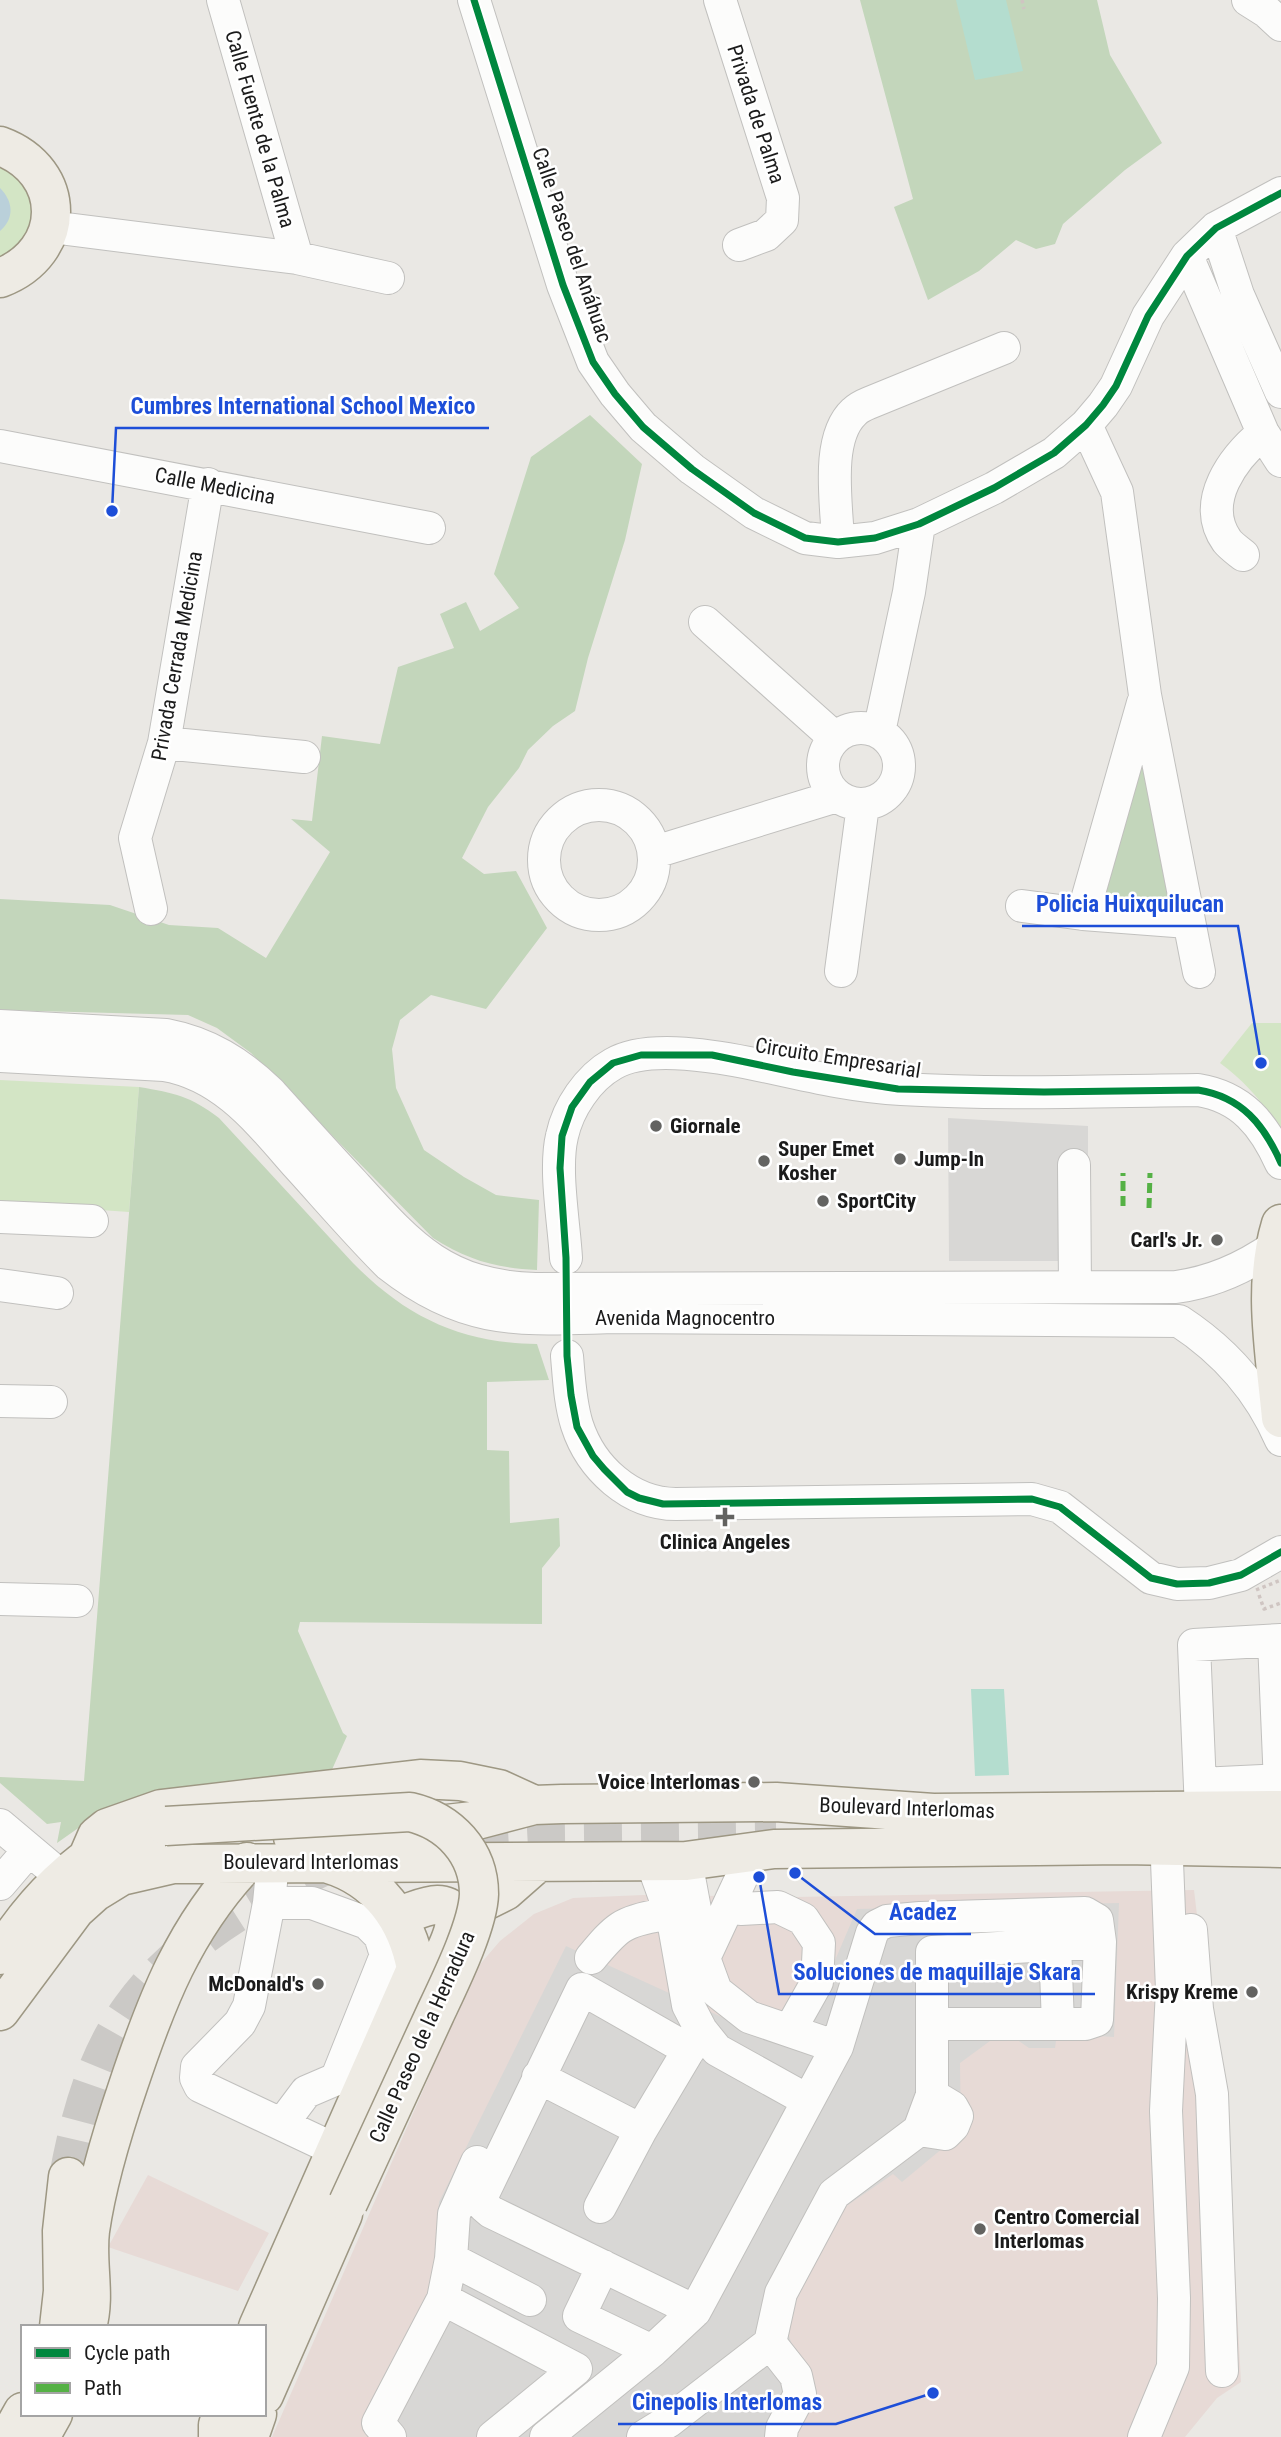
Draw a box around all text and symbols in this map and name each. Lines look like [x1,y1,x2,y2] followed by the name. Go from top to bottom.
[220,28,300,230] street label: Calle Fuente de la Palma
[722,42,790,186] street label: Privada de Palma
[527,144,617,346] street label: Calle Paseo del Anáhuac
[116,384,489,428] callout: Cumbres International School Mexico
[131,393,475,420] text: Cumbres International School Mexico
[153,463,277,509] street label: Calle Medicina
[147,549,207,763] street label: Privada Cerrada Medicina
[1022,882,1238,926] callout: Policia Huixquilucan
[1036,891,1224,918] text: Policia Huixquilucan
[753,1033,923,1083] street label: Circuito Empresarial
[670,1114,741,1138] place label: Giornale
[648,1118,664,1134] marker: Giornale
[778,1137,874,1185] place label: Super Emet Kosher
[914,1147,984,1171] place label: Jump-In
[892,1151,908,1167] marker: Jump-In
[756,1153,772,1169] marker: Super Emet Kosher
[837,1189,917,1213] place label: SportCity
[815,1193,831,1209] marker: SportCity
[1130,1228,1203,1252] place label: Carl's Jr.
[1209,1232,1225,1248] marker: Carl's Jr.
[595,1306,775,1330] street label: Avenida Magnocentro
[715,1507,735,1527] marker: Clinica Angeles
[660,1530,790,1554] place label: Clinica Angeles
[598,1770,740,1794] place label: Voice Interlomas
[746,1774,762,1790] marker: Voice Interlomas
[819,1793,995,1823] street label: Boulevard Interlomas
[223,1850,399,1874] street label: Boulevard Interlomas
[875,1890,971,1934] callout: Acadez
[889,1899,957,1926] text: Acadez
[364,1927,480,2147] street label: Calle Paseo de la Herradura
[779,1950,1095,1994] callout: Soluciones de maquillaje Skara
[793,1959,1081,1986] text: Soluciones de maquillaje Skara
[208,1972,304,1996] place label: McDonald's
[310,1976,326,1992] marker: McDonald's
[1126,1980,1238,2004] place label: Krispy Kreme
[1244,1984,1260,2000] marker: Krispy Kreme
[994,2205,1140,2253] place label: Centro Comercial Interlomas
[972,2221,988,2237] marker: Centro Comercial Interlomas
[21,2325,266,2416] legend
[84,2341,170,2365] text: Cycle path
[84,2376,122,2400] text: Path
[618,2380,836,2424] callout: Cinepolis Interlomas
[632,2389,822,2416] text: Cinepolis Interlomas

